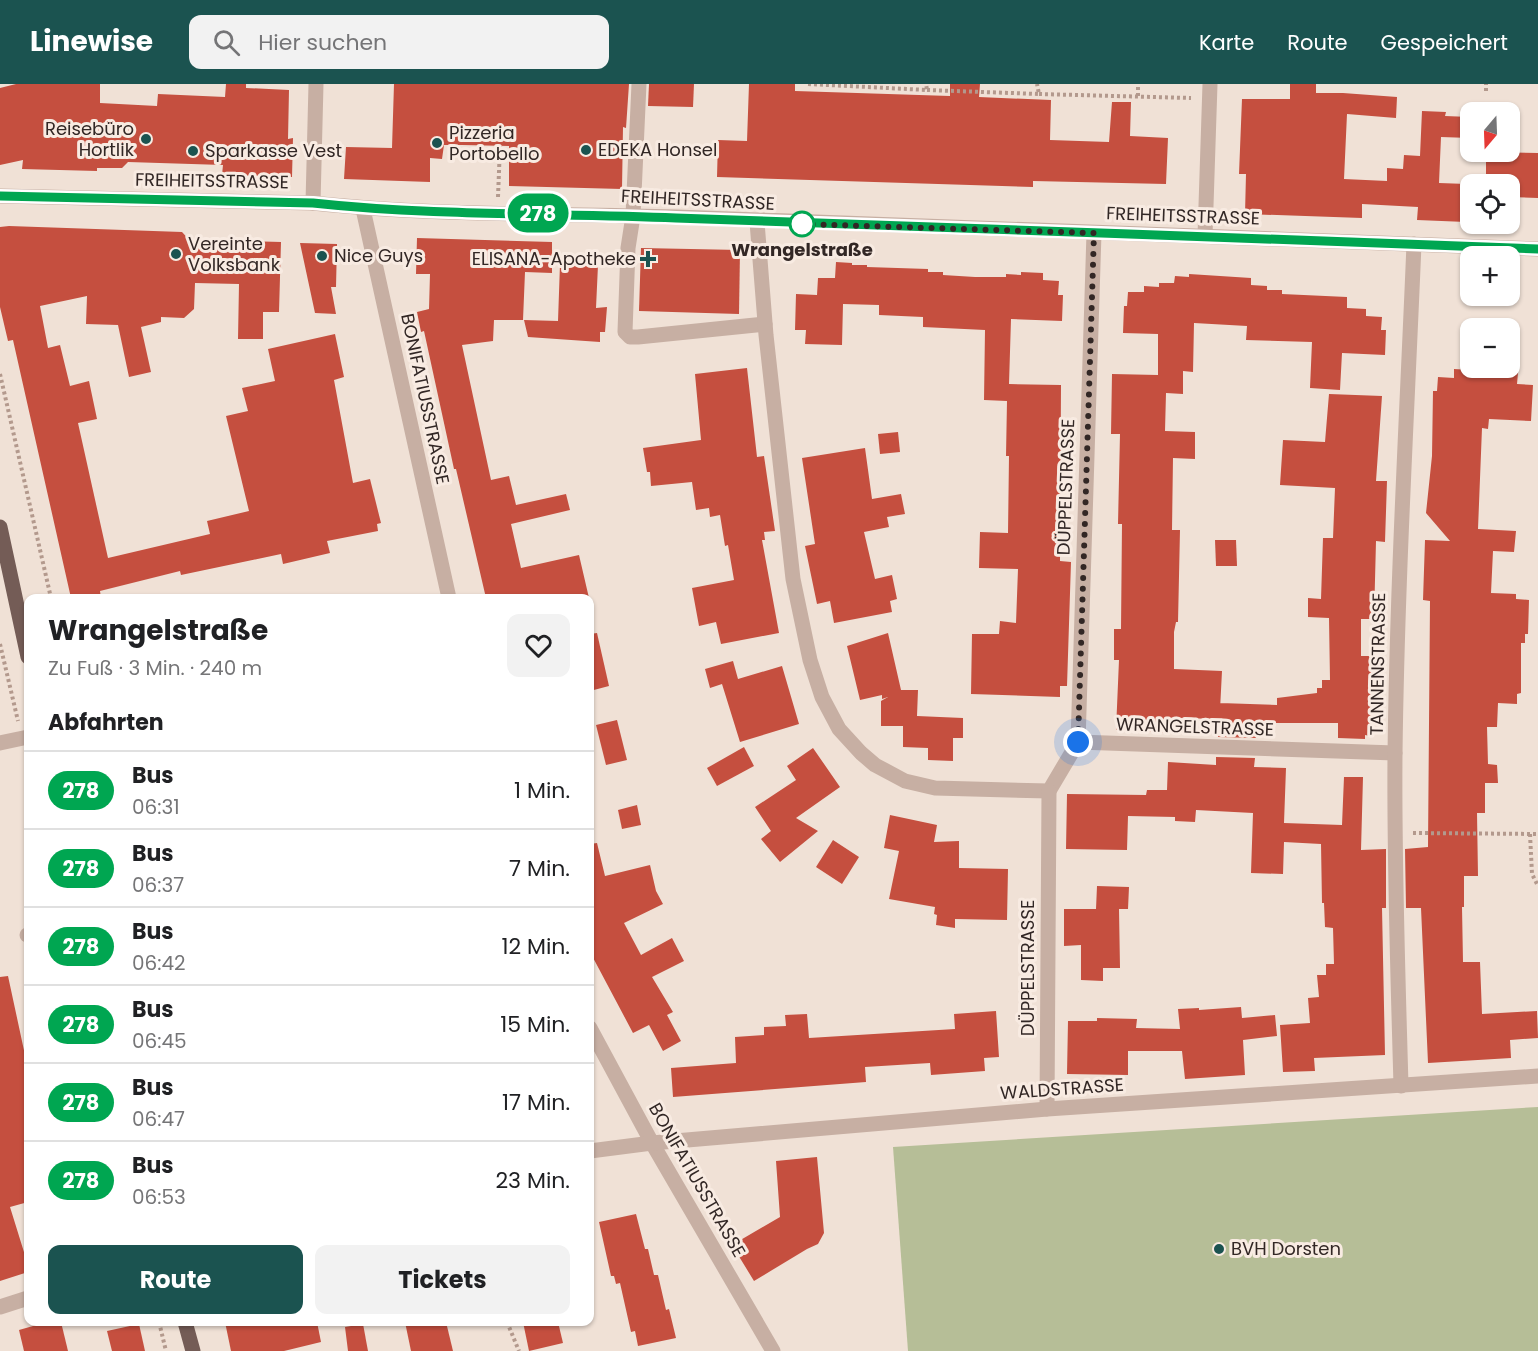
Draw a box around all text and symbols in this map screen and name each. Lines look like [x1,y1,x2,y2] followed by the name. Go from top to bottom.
[189,15,609,69] search box
[30,22,153,61] text: Linewise
[210,26,243,59] icon: search
[258,27,387,58] text: Hier suchen
[1199,28,1254,57] text: Karte
[1287,28,1348,57] text: Route
[1381,28,1508,57] text: Gespeichert
[1460,102,1520,162] north arrow
[1460,102,1520,378] map controls
[45,116,135,162] place label: Reisebüro Hortlik
[449,120,539,166] place label: Pizzeria Portobello
[139,132,153,146] marker: Reisebüro Hortlik
[430,136,444,150] marker: Pizzeria Portobello
[598,137,717,162] place label: EDEKA Honsel
[205,138,342,163] place label: Sparkasse Vest
[579,143,593,157] marker: EDEKA Honsel
[186,144,200,158] marker: Sparkasse Vest
[135,167,289,194] street label: FREIHEITSSTRASSE
[1460,174,1520,234] button: locate
[621,183,776,216] street label: FREIHEITSSTRASSE
[504,194,572,232] line badge: 278
[520,199,556,228] text: 278
[1106,200,1260,231] street label: FREIHEITSSTRASSE
[789,211,815,237] marker: Wrangelstraße
[188,231,281,277] place label: Vereinte Volksbank
[731,237,873,262] place label: Wrangelstraße
[334,243,423,268] place label: Nice Guys
[472,246,636,271] place label: ELISANA-Apotheke
[1460,246,1520,306] button: +
[169,247,183,261] marker: Vereinte Volksbank
[315,249,329,263] marker: Nice Guys
[641,252,655,266] marker: ELISANA-Apotheke
[395,311,456,487] street label: BONIFATIUSSTRASSE
[1460,318,1520,378] button: −
[1051,418,1080,556] street label: DÜPPELSTRASSE
[1364,592,1391,736] street label: TANNENSTRASSE
[48,611,268,650] text: Wrangelstraße
[507,614,570,677] button: heart
[48,654,262,682] text: Zu Fuß · 3 Min. · 240 m
[48,707,164,738] text: Abfahrten
[1116,711,1274,742] street label: WRANGELSTRASSE
[1063,727,1093,757] your location
[132,760,174,791] text: Bus
[514,775,570,806] text: 1 Min.
[63,776,99,805] text: 278
[132,793,180,821] text: 06:31
[132,838,174,869] text: Bus
[509,853,570,884] text: 7 Min.
[63,854,99,883] text: 278
[132,871,184,899] text: 06:37
[1015,900,1040,1036] street label: DÜPPELSTRASSE
[132,916,174,947] text: Bus
[501,931,570,962] text: 12 Min.
[63,932,99,961] text: 278
[132,949,186,977] text: 06:42
[132,994,174,1025] text: Bus
[500,1009,570,1040] text: 15 Min.
[63,1010,99,1039] text: 278
[132,1027,187,1055] text: 06:45
[132,1072,174,1103] text: Bus
[999,1072,1125,1105] street label: WALDSTRASSE
[502,1087,570,1118] text: 17 Min.
[63,1088,99,1117] text: 278
[643,1098,752,1261] street label: BONIFATIUSSTRASSE
[132,1105,185,1133] text: 06:47
[132,1150,174,1181] text: Bus
[495,1165,570,1196] text: 23 Min.
[63,1166,99,1195] text: 278
[132,1183,186,1211] text: 06:53
[1231,1236,1341,1261] place label: BVH Dorsten
[1212,1242,1226,1256] marker: BVH Dorsten
[48,1245,303,1314] button: Route
[315,1245,570,1314] button: Tickets

